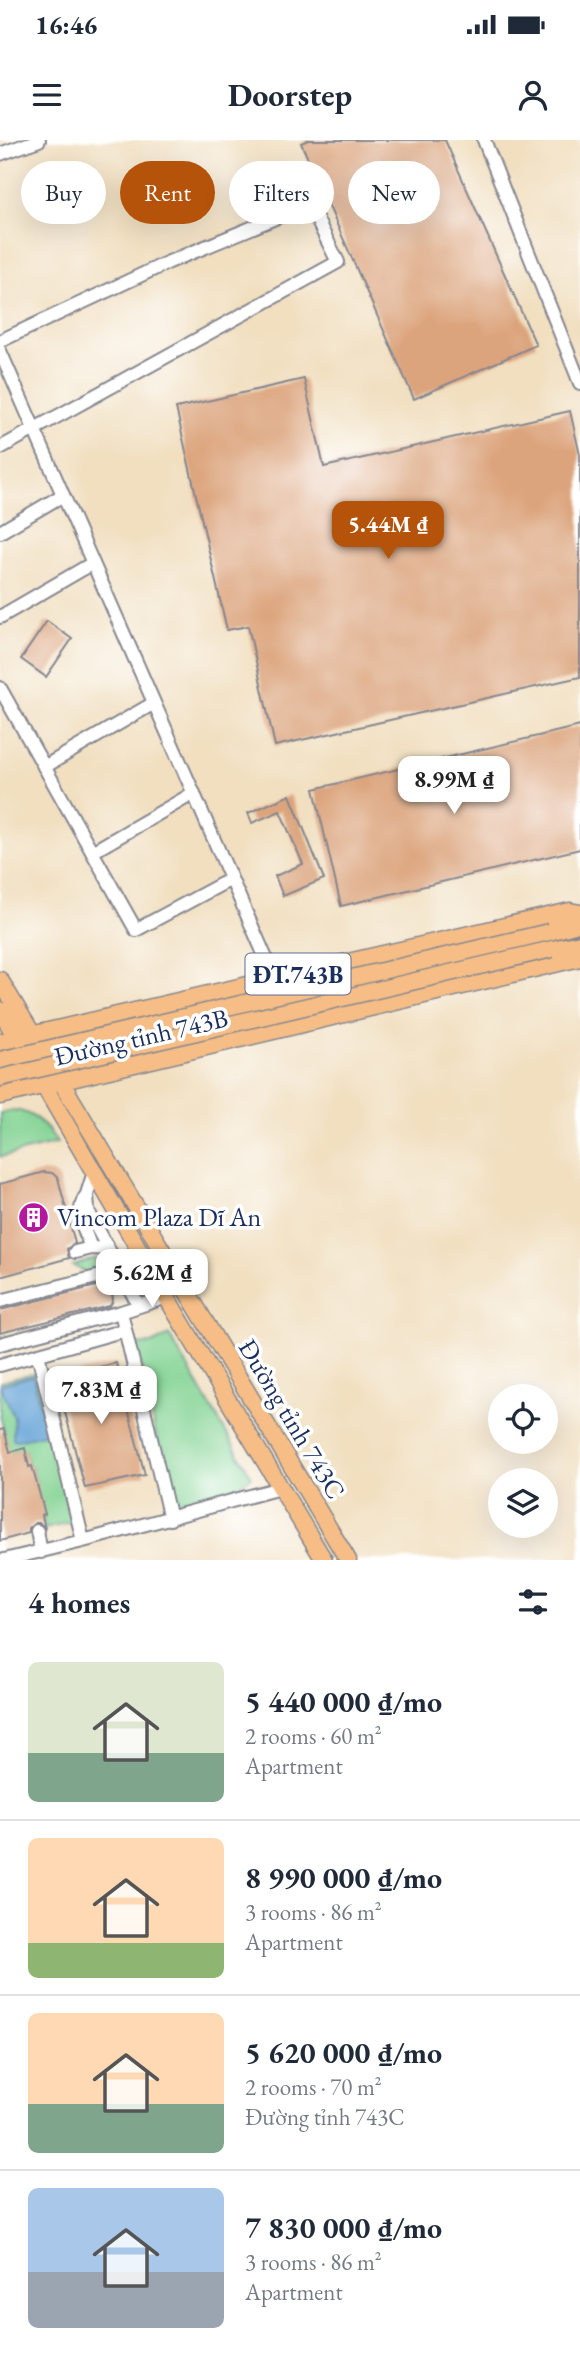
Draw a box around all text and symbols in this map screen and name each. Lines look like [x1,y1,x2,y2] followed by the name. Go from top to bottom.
[35,8,97,42] text: 16:46
[228,74,352,116] text: Doorstep
[28,76,66,114] icon: menu
[514,76,552,114] icon: person
[21,161,106,224] chip: Buy
[120,161,215,224] chip: Rent
[229,161,334,224] chip: Filters
[348,161,440,224] chip: New
[323,502,453,561] pin: 5.44M ₫
[348,509,428,539] text: 5.44M ₫
[389,756,519,816] pin: 8.99M ₫
[414,764,494,794] text: 8.99M ₫
[246,954,350,994] road number: ĐT.743B
[51,1001,231,1073] street label: Đường tỉnh 743B
[17,1200,51,1234] building icon: Vincom Plaza Dĩ An
[57,1200,261,1234] place label: Vincom Plaza Dĩ An
[87,1250,217,1309] pin: 5.62M ₫
[112,1257,192,1287] text: 5.62M ₫
[231,1333,353,1505] street label: Đường tỉnh 743C
[36,1366,166,1426] pin: 7.83M ₫
[61,1374,141,1404] text: 7.83M ₫
[488,1384,558,1538] map controls
[488,1384,558,1454] button: locate
[488,1468,558,1538] button: layers
[28,1583,130,1622] text: 4 homes
[514,1583,552,1621] icon: filters
[245,1682,442,1721] text: 5 440 000 ₫/mo
[84,1690,168,1774] icon: home
[245,1721,382,1751] text: 2 rooms · 60 m²
[245,1751,343,1781] text: Apartment
[245,1858,442,1897] text: 8 990 000 ₫/mo
[84,1866,168,1950] icon: home
[245,1897,382,1927] text: 3 rooms · 86 m²
[245,1927,343,1957] text: Apartment
[245,2033,442,2072] text: 5 620 000 ₫/mo
[84,2041,168,2125] icon: home
[245,2072,382,2102] text: 2 rooms · 70 m²
[245,2102,405,2132] text: Đường tỉnh 743C
[245,2208,442,2247] text: 7 830 000 ₫/mo
[84,2216,168,2300] icon: home
[245,2247,382,2277] text: 3 rooms · 86 m²
[245,2277,343,2307] text: Apartment

